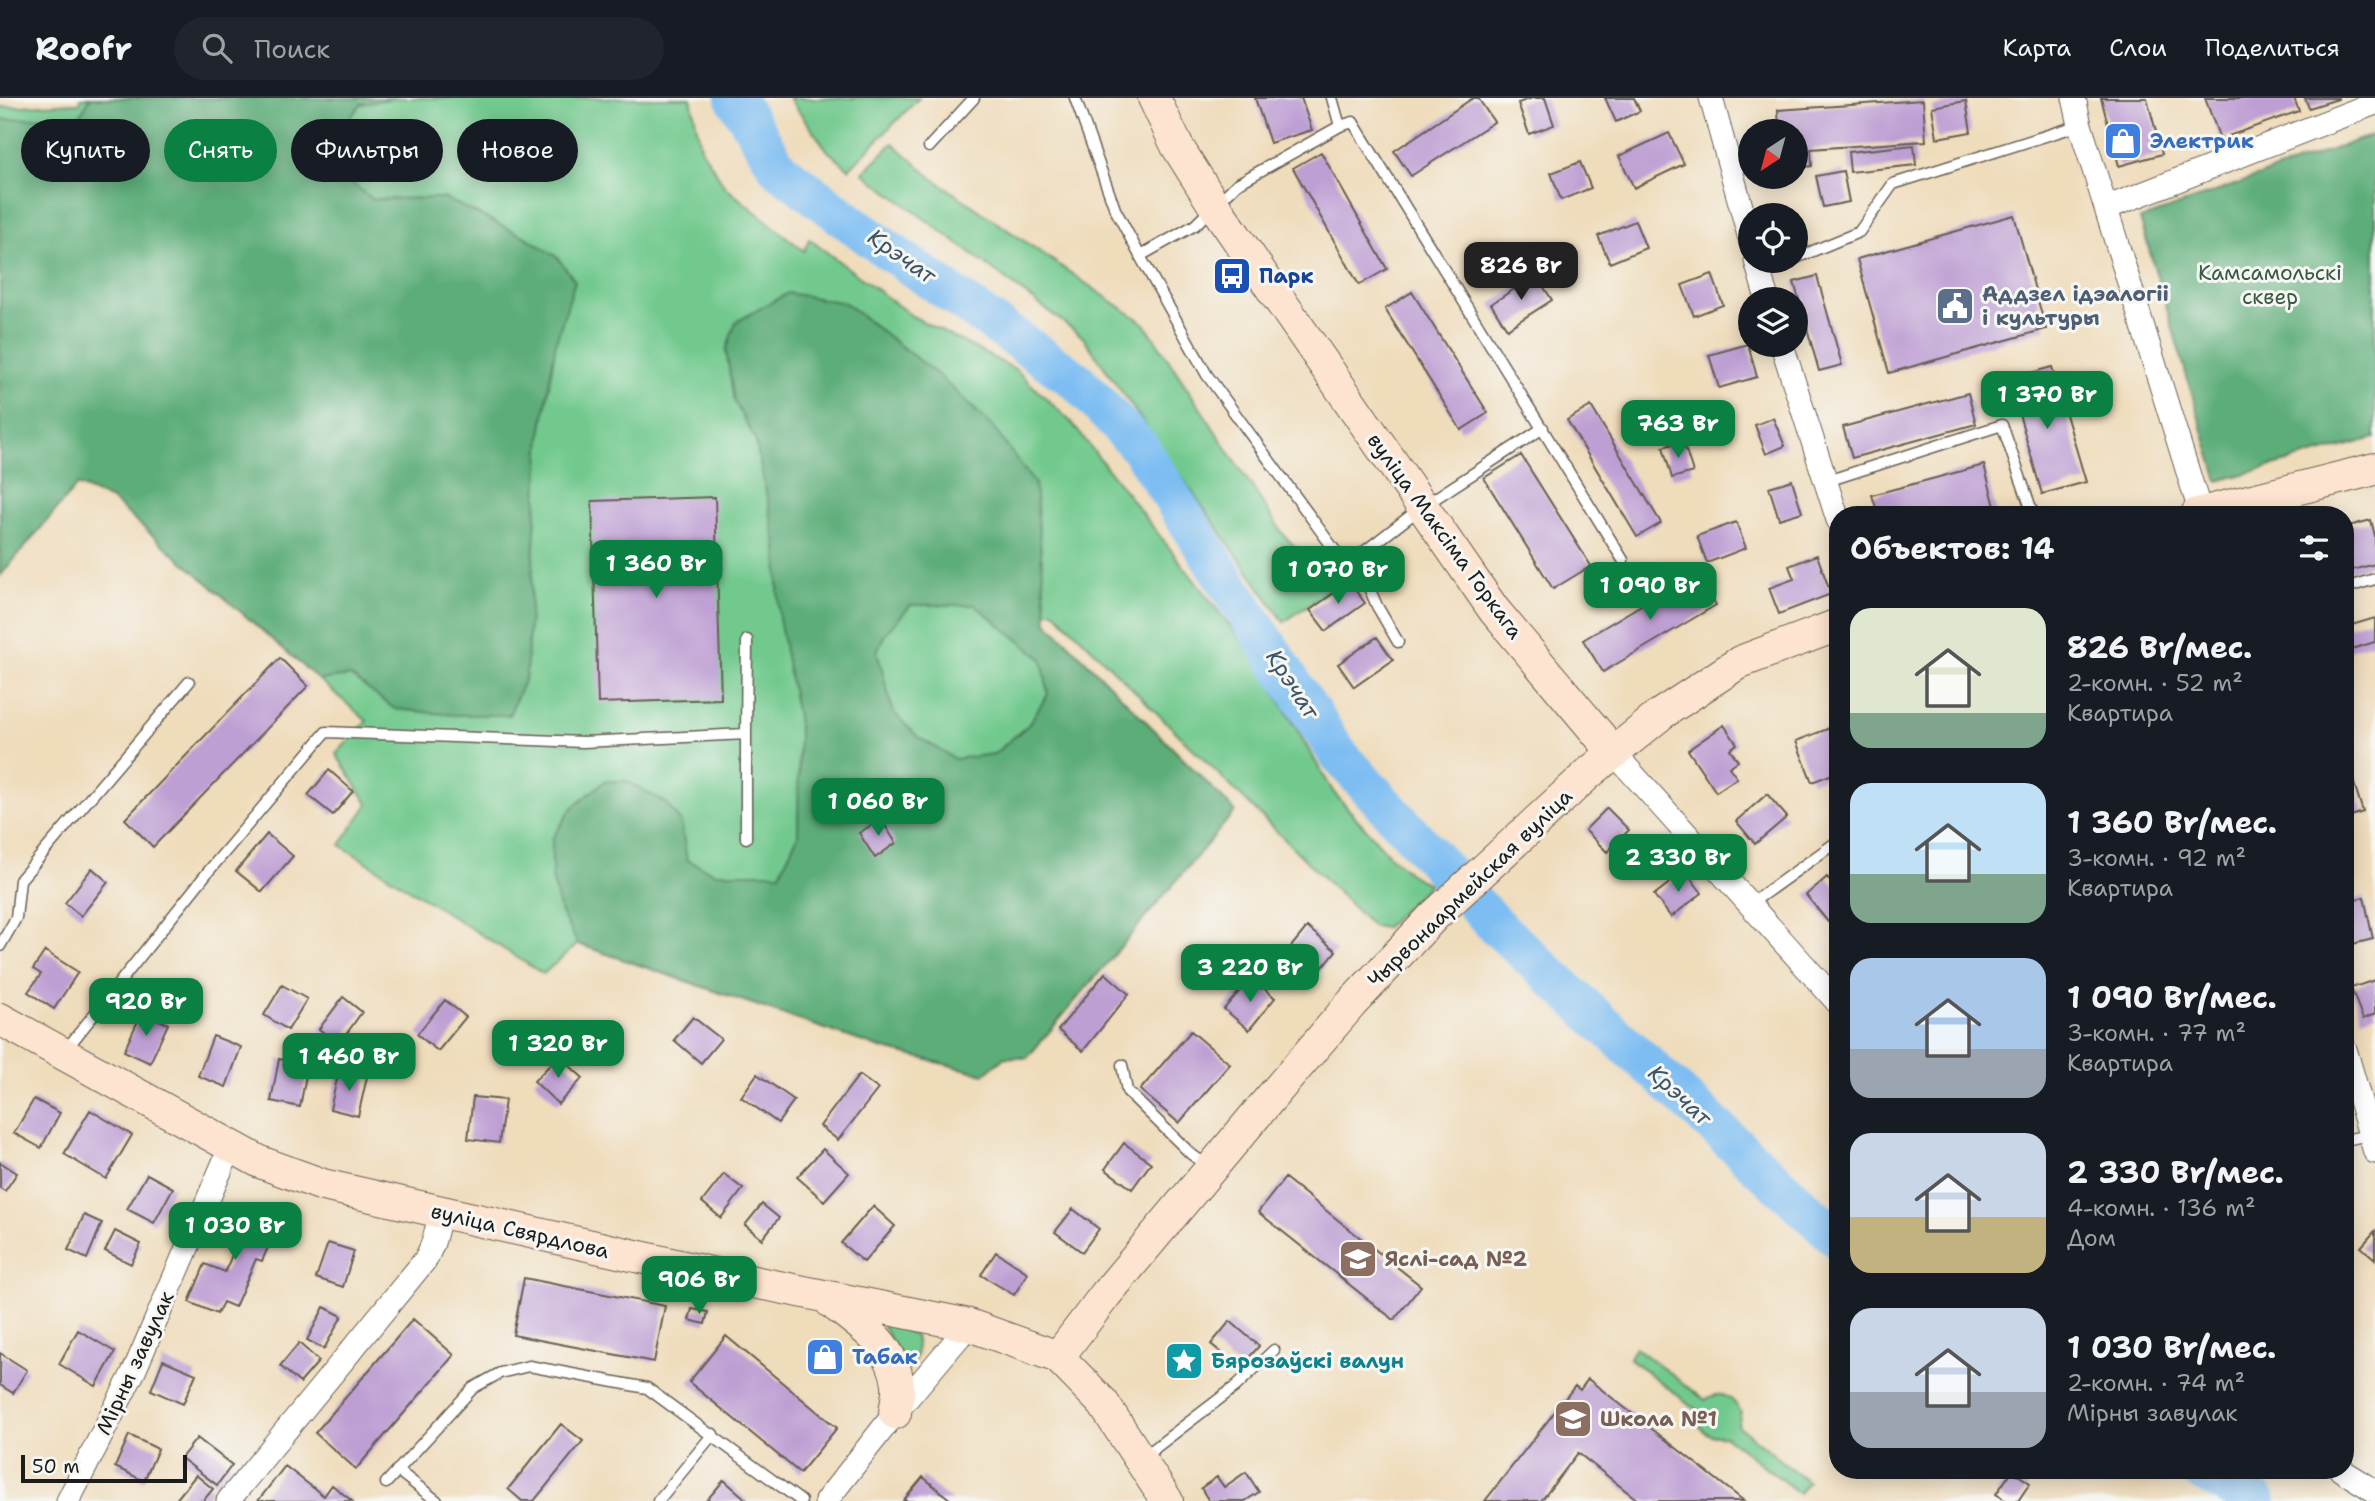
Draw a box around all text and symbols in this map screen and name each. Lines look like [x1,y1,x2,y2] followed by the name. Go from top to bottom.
[174,17,664,80] search box
[35,26,132,71] text: Roofr
[198,29,236,67] icon: search
[254,31,330,66] text: Поиск
[2003,32,2071,64] text: Карта
[2109,32,2167,64] text: Слои
[2205,32,2340,64] text: Поделиться
[21,119,150,182] chip: Купить
[164,119,277,182] chip: Снять
[291,119,443,182] chip: Фильтры
[457,119,578,182] chip: Новое
[1738,119,1808,189] north arrow
[1738,119,1808,357] map controls
[2102,120,2144,162] shop icon: Электрик
[2150,127,2254,155] place label: Электрик
[1738,203,1808,273] button: locate
[862,222,943,291] water label: Крэчат
[1464,242,1578,302] pin: 826 Br
[1480,250,1562,280] text: 826 Br
[1211,255,1253,297] bus stop icon: Парк
[2198,259,2342,311] park label: Камсамольскі сквер
[1259,262,1314,290] place label: Парк
[1982,280,2169,332] place label: Аддзел ідэалогіі і культуры
[1934,285,1976,327] public building icon: Аддзел ідэалогіі і культуры
[1738,287,1808,357] button: layers
[1975,372,2119,431] pin: 1 370 Br
[1997,379,2097,409] text: 1 370 Br
[1621,400,1735,460] pin: 763 Br
[1637,408,1719,438] text: 763 Br
[1361,427,1529,645] street label: вуліца Максіма Горкага
[1850,528,2055,569] text: Объектов: 14
[2295,529,2333,567] icon: filters
[584,540,728,600] pin: 1 360 Br
[1266,546,1410,606] pin: 1 070 Br
[605,548,707,578] text: 1 360 Br
[1288,554,1388,584] text: 1 070 Br
[1578,562,1722,622] pin: 1 090 Br
[1600,570,1700,600] text: 1 090 Br
[2067,627,2252,668] text: 826 Br/мес.
[1906,636,1990,720] icon: home
[1259,644,1327,725] water label: Крэчат
[2067,668,2243,698] text: 2-комн. · 52 m²
[2067,698,2173,728] text: Квартира
[806,778,950,838] pin: 1 060 Br
[1361,783,1579,993] street label: Чырвонаармейская вуліца
[828,786,928,816] text: 1 060 Br
[2067,802,2277,843] text: 1 360 Br/мес.
[1906,811,1990,895] icon: home
[1606,834,1750,894] pin: 2 330 Br
[1625,842,1731,872] text: 2 330 Br
[2067,843,2246,873] text: 3-комн. · 92 m²
[2067,873,2173,903] text: Квартира
[1178,944,1322,1004] pin: 3 220 Br
[1197,952,1303,982] text: 3 220 Br
[2067,977,2277,1018] text: 1 090 Br/мес.
[89,978,203,1038] pin: 920 Br
[105,986,187,1016] text: 920 Br
[1906,986,1990,1070] icon: home
[2067,1018,2246,1048] text: 3-комн. · 77 m²
[486,1020,630,1080] pin: 1 320 Br
[508,1028,608,1058] text: 1 320 Br
[277,1034,421,1093] pin: 1 460 Br
[299,1041,399,1071] text: 1 460 Br
[2067,1048,2173,1078] text: Квартира
[1642,1058,1719,1133] water label: Крэчат
[2067,1152,2284,1193] text: 2 330 Br/мес.
[1906,1161,1990,1245] icon: home
[2067,1193,2256,1223] text: 4-комн. · 136 m²
[428,1197,612,1265] street label: вуліца Свярдлова
[163,1202,307,1262] pin: 1 030 Br
[185,1210,285,1240] text: 1 030 Br
[2067,1223,2116,1253] text: Дом
[1337,1238,1379,1280] school or university icon: Яслі-сад №2
[1385,1245,1527,1273] place label: Яслі-сад №2
[642,1256,756,1316] pin: 906 Br
[658,1264,740,1294] text: 906 Br
[89,1287,181,1439] street label: Мірны завулак
[2067,1327,2276,1368] text: 1 030 Br/мес.
[804,1336,846,1378] shop icon: Табак
[1906,1336,1990,1420] icon: home
[1163,1340,1205,1382] place icon: Бярозаўскі валун
[852,1343,918,1371] place label: Табак
[1211,1347,1404,1375] place label: Бярозаўскі валун
[2067,1368,2245,1398] text: 2-комн. · 74 m²
[1552,1398,1594,1440] school or university icon: Школа №1
[2067,1398,2238,1428] text: Мірны завулак
[1600,1405,1717,1433] place label: Школа №1
[21,1452,187,1484] scale bar
[32,1454,80,1479] text: 50 m

